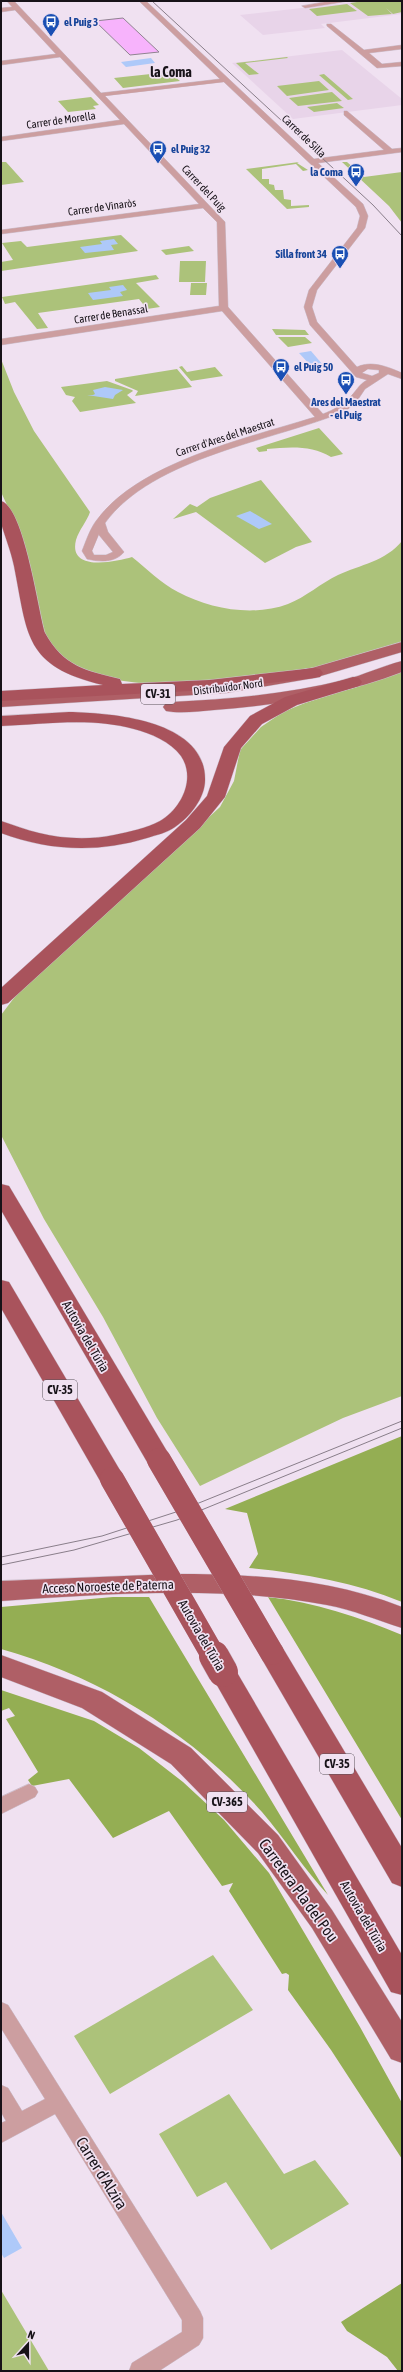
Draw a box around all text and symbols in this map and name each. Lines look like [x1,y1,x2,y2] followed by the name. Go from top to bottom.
[41,12,61,37] bus stop icon: el Puig 3
[64,16,98,28] place label: el Puig 3
[150,64,192,80] district label: la Coma
[26,109,96,131] street label: Carrer de Morella
[280,112,328,160] street label: Carrer de Silla
[148,139,168,164] bus stop icon: el Puig 32
[171,143,210,155] place label: el Puig 32
[180,162,229,214] street label: Carrer del Puig
[346,162,366,187] bus stop icon: la Coma
[310,166,343,178] place label: la Coma
[67,196,137,218] street label: Carrer de Vinaròs
[330,244,350,269] bus stop icon: Silla front 34
[276,248,327,260] place label: Silla front 34
[73,302,149,326] street label: Carrer de Benassal
[271,357,291,382] bus stop icon: el Puig 50
[294,361,333,373] place label: el Puig 50
[336,370,356,395] bus stop icon: Ares del Maestrat - el Puig
[310,396,382,421] place label: Ares del Maestrat - el Puig
[174,415,276,459] street label: Carrer d'Ares del Maestrat
[193,677,263,697] street label: Distribuïdor Nord
[141,684,175,704] road number: CV-31
[59,1298,112,1375] street label: Autovia del Túria
[43,1380,77,1400] road number: CV-35
[42,1577,174,1596] street label: Acceso Noroeste de Paterna
[175,1597,228,1674] street label: Autovia del Túria
[320,1754,354,1774] road number: CV-35
[207,1792,247,1812] road number: CV-365
[256,1835,342,1945] street label: Carretera Pla del Pou
[337,1878,390,1955] street label: Autovia del Túria
[73,2134,131,2212] street label: Carrer d'Alzira
[8,2324,48,2364] north arrow
[26,2328,37,2341] text: N

